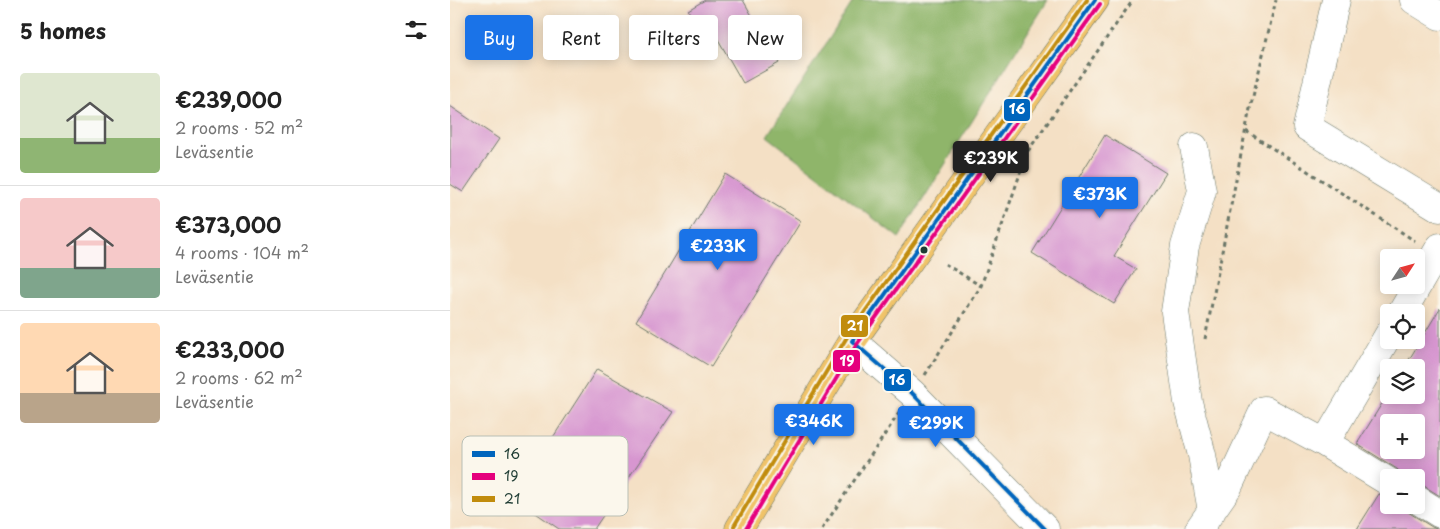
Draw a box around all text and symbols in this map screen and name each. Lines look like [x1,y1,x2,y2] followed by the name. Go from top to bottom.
[20,14,106,46] text: 5 homes
[465,15,533,60] chip: Buy
[543,15,619,60] chip: Rent
[629,15,718,60] chip: Filters
[728,15,802,60] chip: New
[402,16,430,44] icon: filters
[175,83,282,115] text: €239,000
[60,93,120,153] icon: home
[1003,98,1031,122] line badge: 16
[1009,98,1025,119] text: 16
[175,115,303,139] text: 2 rooms · 52 m²
[175,139,254,163] text: Leväsentie
[956,140,1026,183] pin: €239K
[964,145,1018,169] text: €239K
[1065,176,1135,219] pin: €373K
[1073,181,1127,205] text: €373K
[175,208,281,240] text: €373,000
[60,218,120,278] icon: home
[683,228,753,271] pin: €233K
[690,233,746,257] text: €233K
[175,240,309,264] text: 4 rooms · 104 m²
[919,245,929,255] unlabelled marker
[1380,249,1425,294] north arrow
[1380,249,1425,514] map controls
[175,264,254,288] text: Leväsentie
[1380,304,1425,349] button: locate
[840,314,869,338] line badge: 21
[847,315,864,336] text: 21
[175,333,284,365] text: €233,000
[60,343,120,403] icon: home
[832,349,861,373] line badge: 19
[839,350,855,371] text: 19
[1380,359,1425,404] button: layers
[175,365,303,389] text: 2 rooms · 62 m²
[883,368,912,392] line badge: 16
[889,369,905,390] text: 16
[175,389,254,413] text: Leväsentie
[779,404,849,446] pin: €346K
[901,406,971,448] pin: €299K
[785,408,843,432] text: €346K
[909,410,963,434] text: €299K
[1380,414,1425,459] button: +
[462,436,628,516] legend
[504,443,520,464] text: 16
[504,465,518,486] text: 19
[1380,469,1425,514] button: −
[504,488,520,509] text: 21

